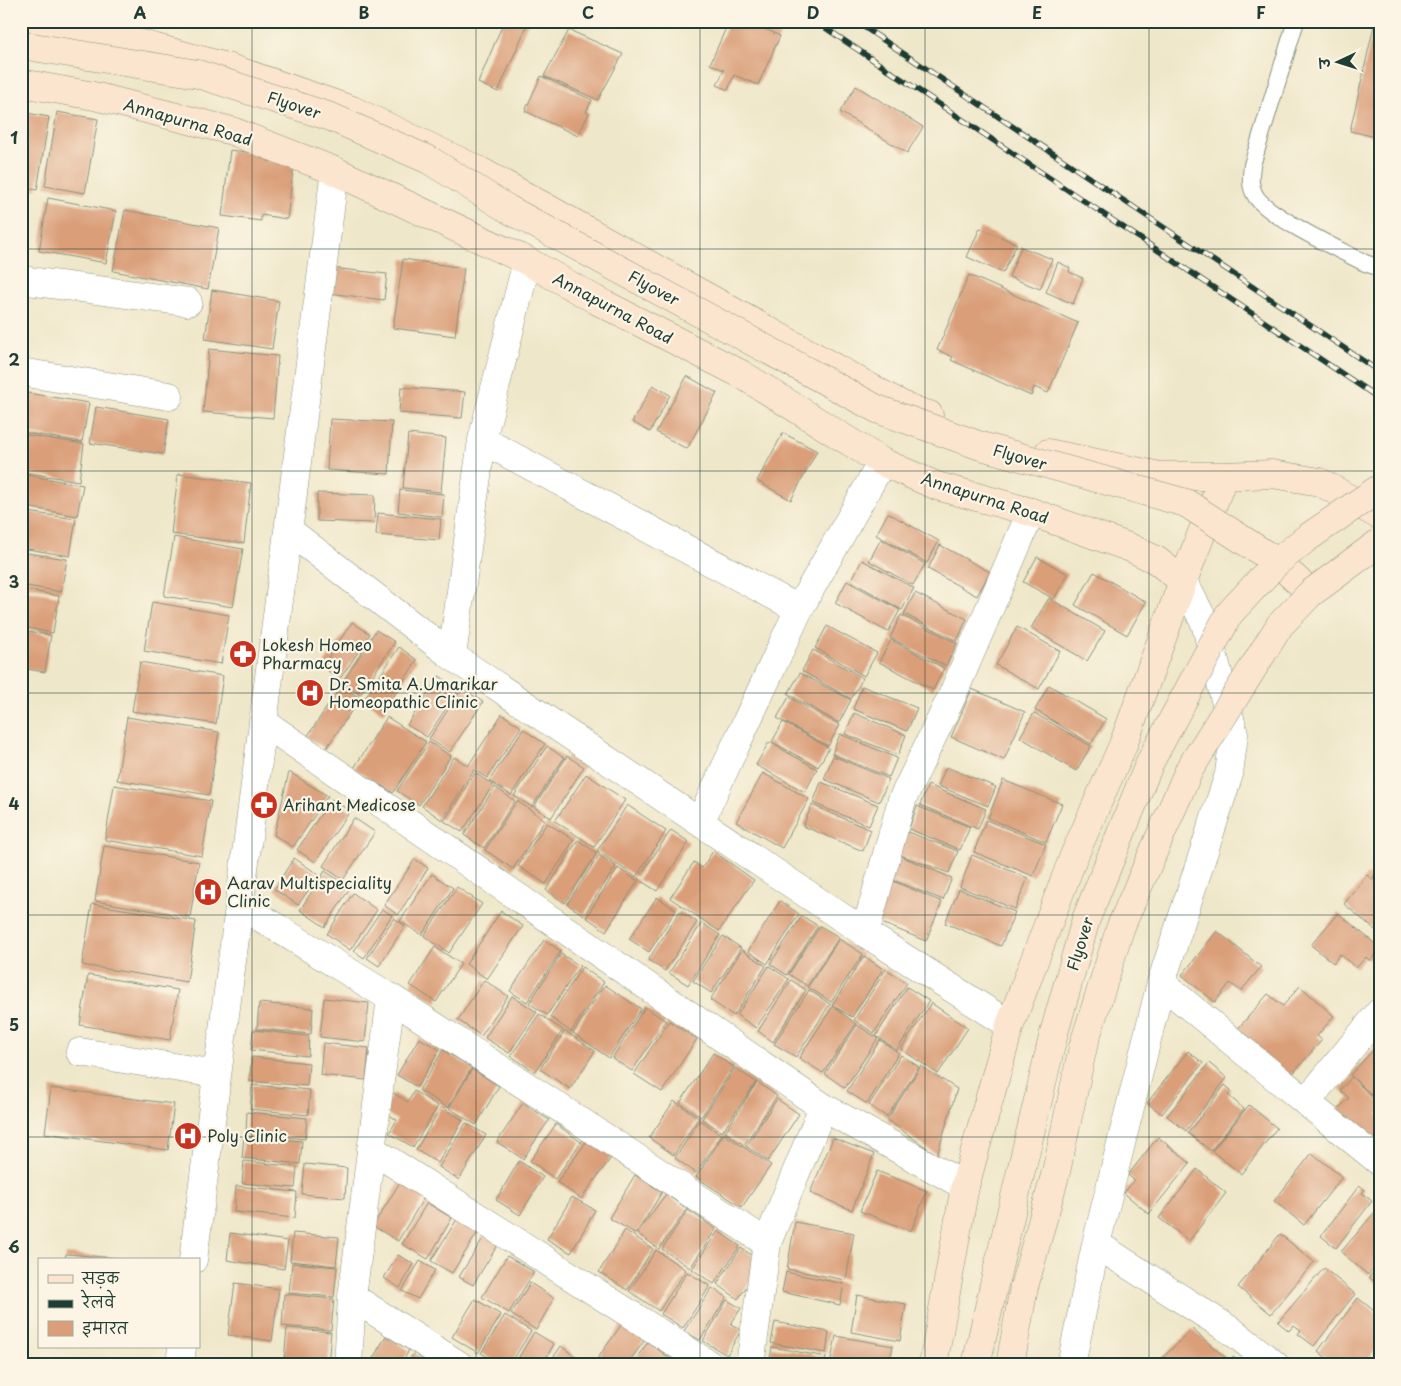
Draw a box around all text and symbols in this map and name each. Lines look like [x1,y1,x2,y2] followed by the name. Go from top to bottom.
[134,0,147,24] text: A
[359,0,370,24] text: B
[582,0,594,24] text: C
[807,0,819,24] text: D
[1032,0,1042,24] text: E
[1256,0,1266,24] text: F
[1314,38,1364,88] north arrow
[1314,56,1335,70] text: उ
[264,84,325,124] street label: Flyover
[121,91,255,151] street label: Annapurna Road
[10,125,18,149] text: 1
[624,264,685,311] street label: Flyover
[549,265,678,349] street label: Annapurna Road
[8,347,20,371] text: 2
[990,437,1051,475] street label: Flyover
[918,465,1052,529] street label: Annapurna Road
[9,569,19,593] text: 3
[262,632,372,674] place label: Lokesh Homeo Pharmacy
[228,639,258,669] pharmacy icon: Lokesh Homeo Pharmacy
[329,671,498,713] place label: Dr. Smita A.Umarikar Homeopathic Clinic
[295,678,325,708] hospital icon: Dr. Smita A.Umarikar Homeopathic Clinic
[249,790,279,820] pharmacy icon: Arihant Medicose
[9,791,20,815] text: 4
[283,792,416,816] place label: Arihant Medicose
[227,870,392,912] place label: Aarav Multispeciality Clinic
[193,877,223,907] hospital icon: Aarav Multispeciality Clinic
[1060,913,1099,974] street label: Flyover
[9,1012,19,1036] text: 5
[173,1121,203,1151] hospital icon: Poly Clinic
[207,1123,287,1147] place label: Poly Clinic
[8,1234,20,1258] text: 6
[38,1258,200,1348] legend
[81,1266,120,1289] text: सड़क
[80,1289,116,1313] text: रेलवे
[82,1316,129,1339] text: इमारत

